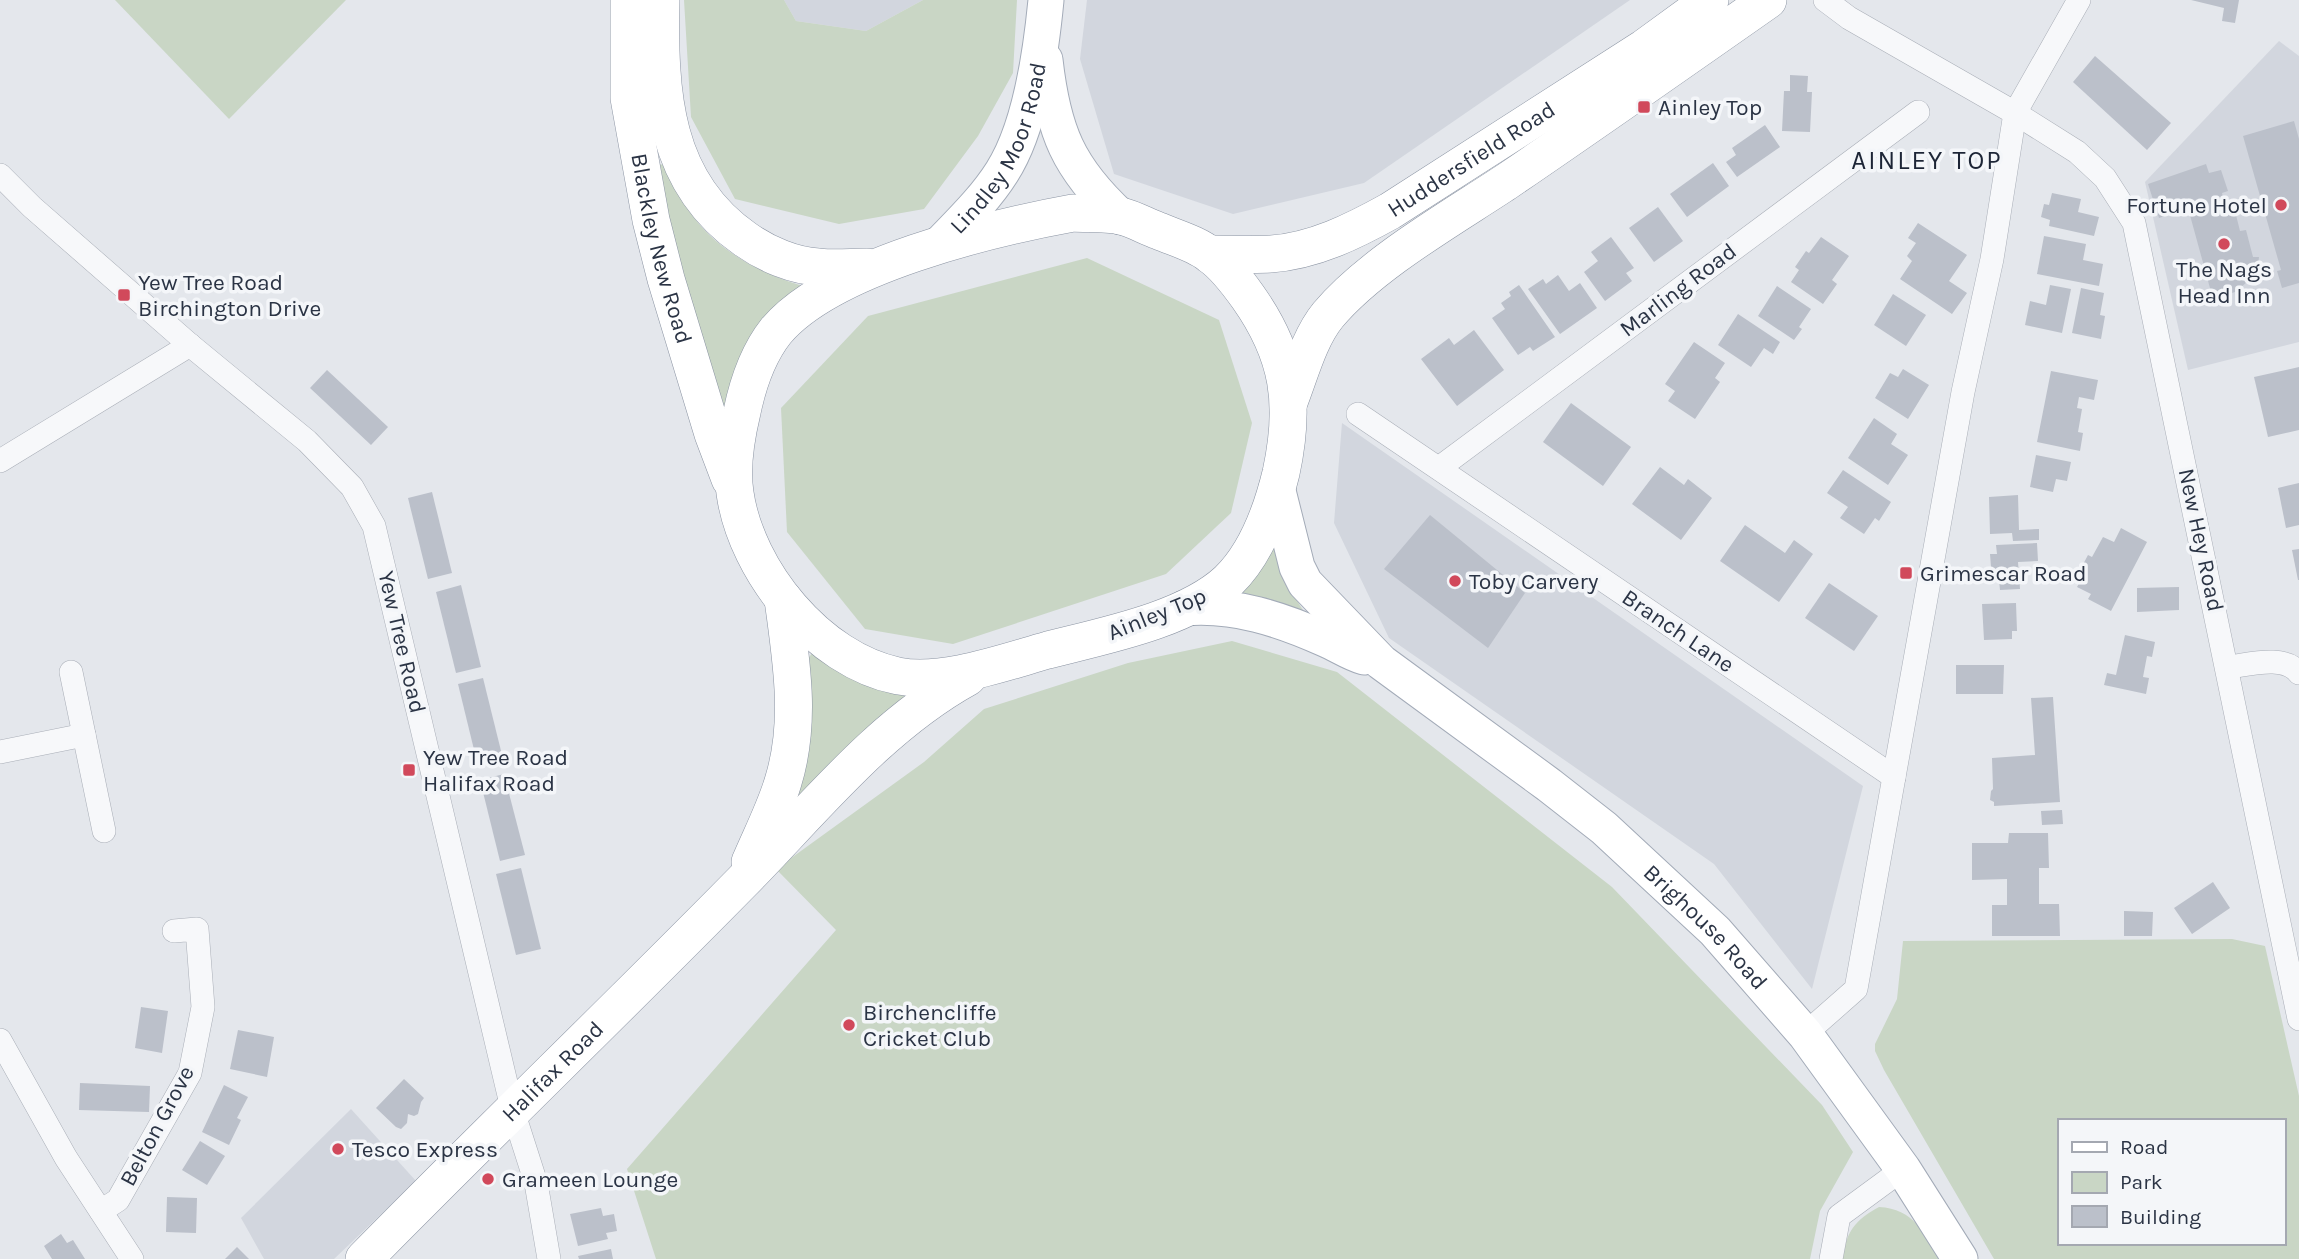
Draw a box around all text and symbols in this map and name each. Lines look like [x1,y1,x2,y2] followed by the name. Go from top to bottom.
[944,60,1051,239] street label: Lindley Moor Road
[1658,94,1762,121] place label: Ainley Top
[1382,95,1560,223] street label: Huddersfield Road
[1636,99,1652,115] marker: Ainley Top
[1851,145,2003,176] district label: AINLEY TOP
[626,151,698,347] street label: Blackley New Road
[2126,192,2267,219] place label: Fortune Hotel
[2273,197,2289,213] marker: Fortune Hotel
[2216,236,2232,252] marker: The Nags Head Inn
[1614,237,1742,343] street label: Marling Road
[2176,256,2272,309] place label: The Nags Head Inn
[138,269,321,322] place label: Yew Tree Road Birchington Drive
[116,287,132,303] marker: Yew Tree Road Birchington Drive
[2173,466,2229,614] street label: New Hey Road
[1920,560,2087,587] place label: Grimescar Road
[1898,565,1914,581] marker: Grimescar Road
[373,568,431,716] street label: Yew Tree Road
[1469,568,1599,595] place label: Toby Carvery
[1447,573,1463,589] marker: Toby Carvery
[1104,582,1210,646] street label: Ainley Top
[1617,584,1739,678] street label: Branch Lane
[423,744,568,797] place label: Yew Tree Road Halifax Road
[401,762,417,778] marker: Yew Tree Road Halifax Road
[1638,858,1773,995] street label: Brighouse Road
[863,999,997,1052] place label: Birchencliffe Cricket Club
[496,1015,609,1127] street label: Halifax Road
[841,1017,857,1033] marker: Birchencliffe Cricket Club
[114,1061,200,1191] street label: Belton Grove
[2058,1119,2285,1245] legend
[2120,1135,2168,1159] text: Road
[352,1136,498,1163] place label: Tesco Express
[330,1141,346,1157] marker: Tesco Express
[502,1166,678,1193] place label: Grameen Lounge
[2120,1170,2163,1194] text: Park
[480,1171,496,1187] marker: Grameen Lounge
[2120,1205,2201,1229] text: Building

